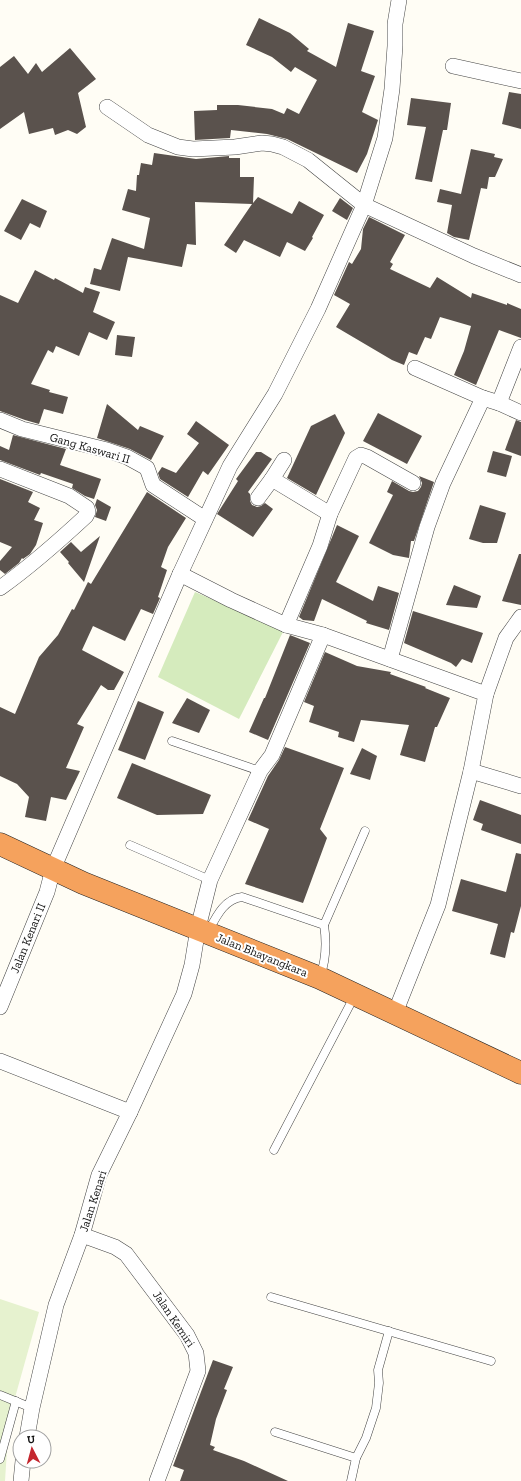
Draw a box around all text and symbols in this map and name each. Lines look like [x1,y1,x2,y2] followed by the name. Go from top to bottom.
[48,430,132,466] street label: Gang Kaswari II
[8,901,48,975] street label: Jalan Kenari II
[214,930,310,980] street label: Jalan Bhayangkara
[76,1168,110,1233] street label: Jalan Kenari
[150,1288,198,1350] street label: Jalan Kemiri
[12,1429,52,1469] north arrow
[26,1433,36,1446] text: U

